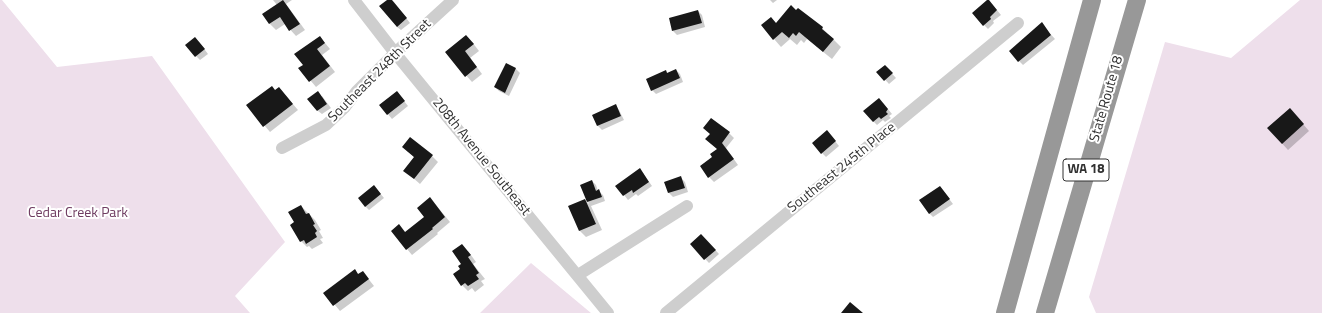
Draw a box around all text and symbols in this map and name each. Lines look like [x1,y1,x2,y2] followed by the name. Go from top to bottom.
[325,16,435,126] street label: Southeast 248th Street
[1087,54,1127,144] street label: State Route 18
[428,95,534,219] street label: 208th Avenue Southeast
[785,119,899,217] street label: Southeast 245th Place
[1063,159,1109,181] road number: WA 18
[28,206,128,222] park label: Cedar Creek Park

